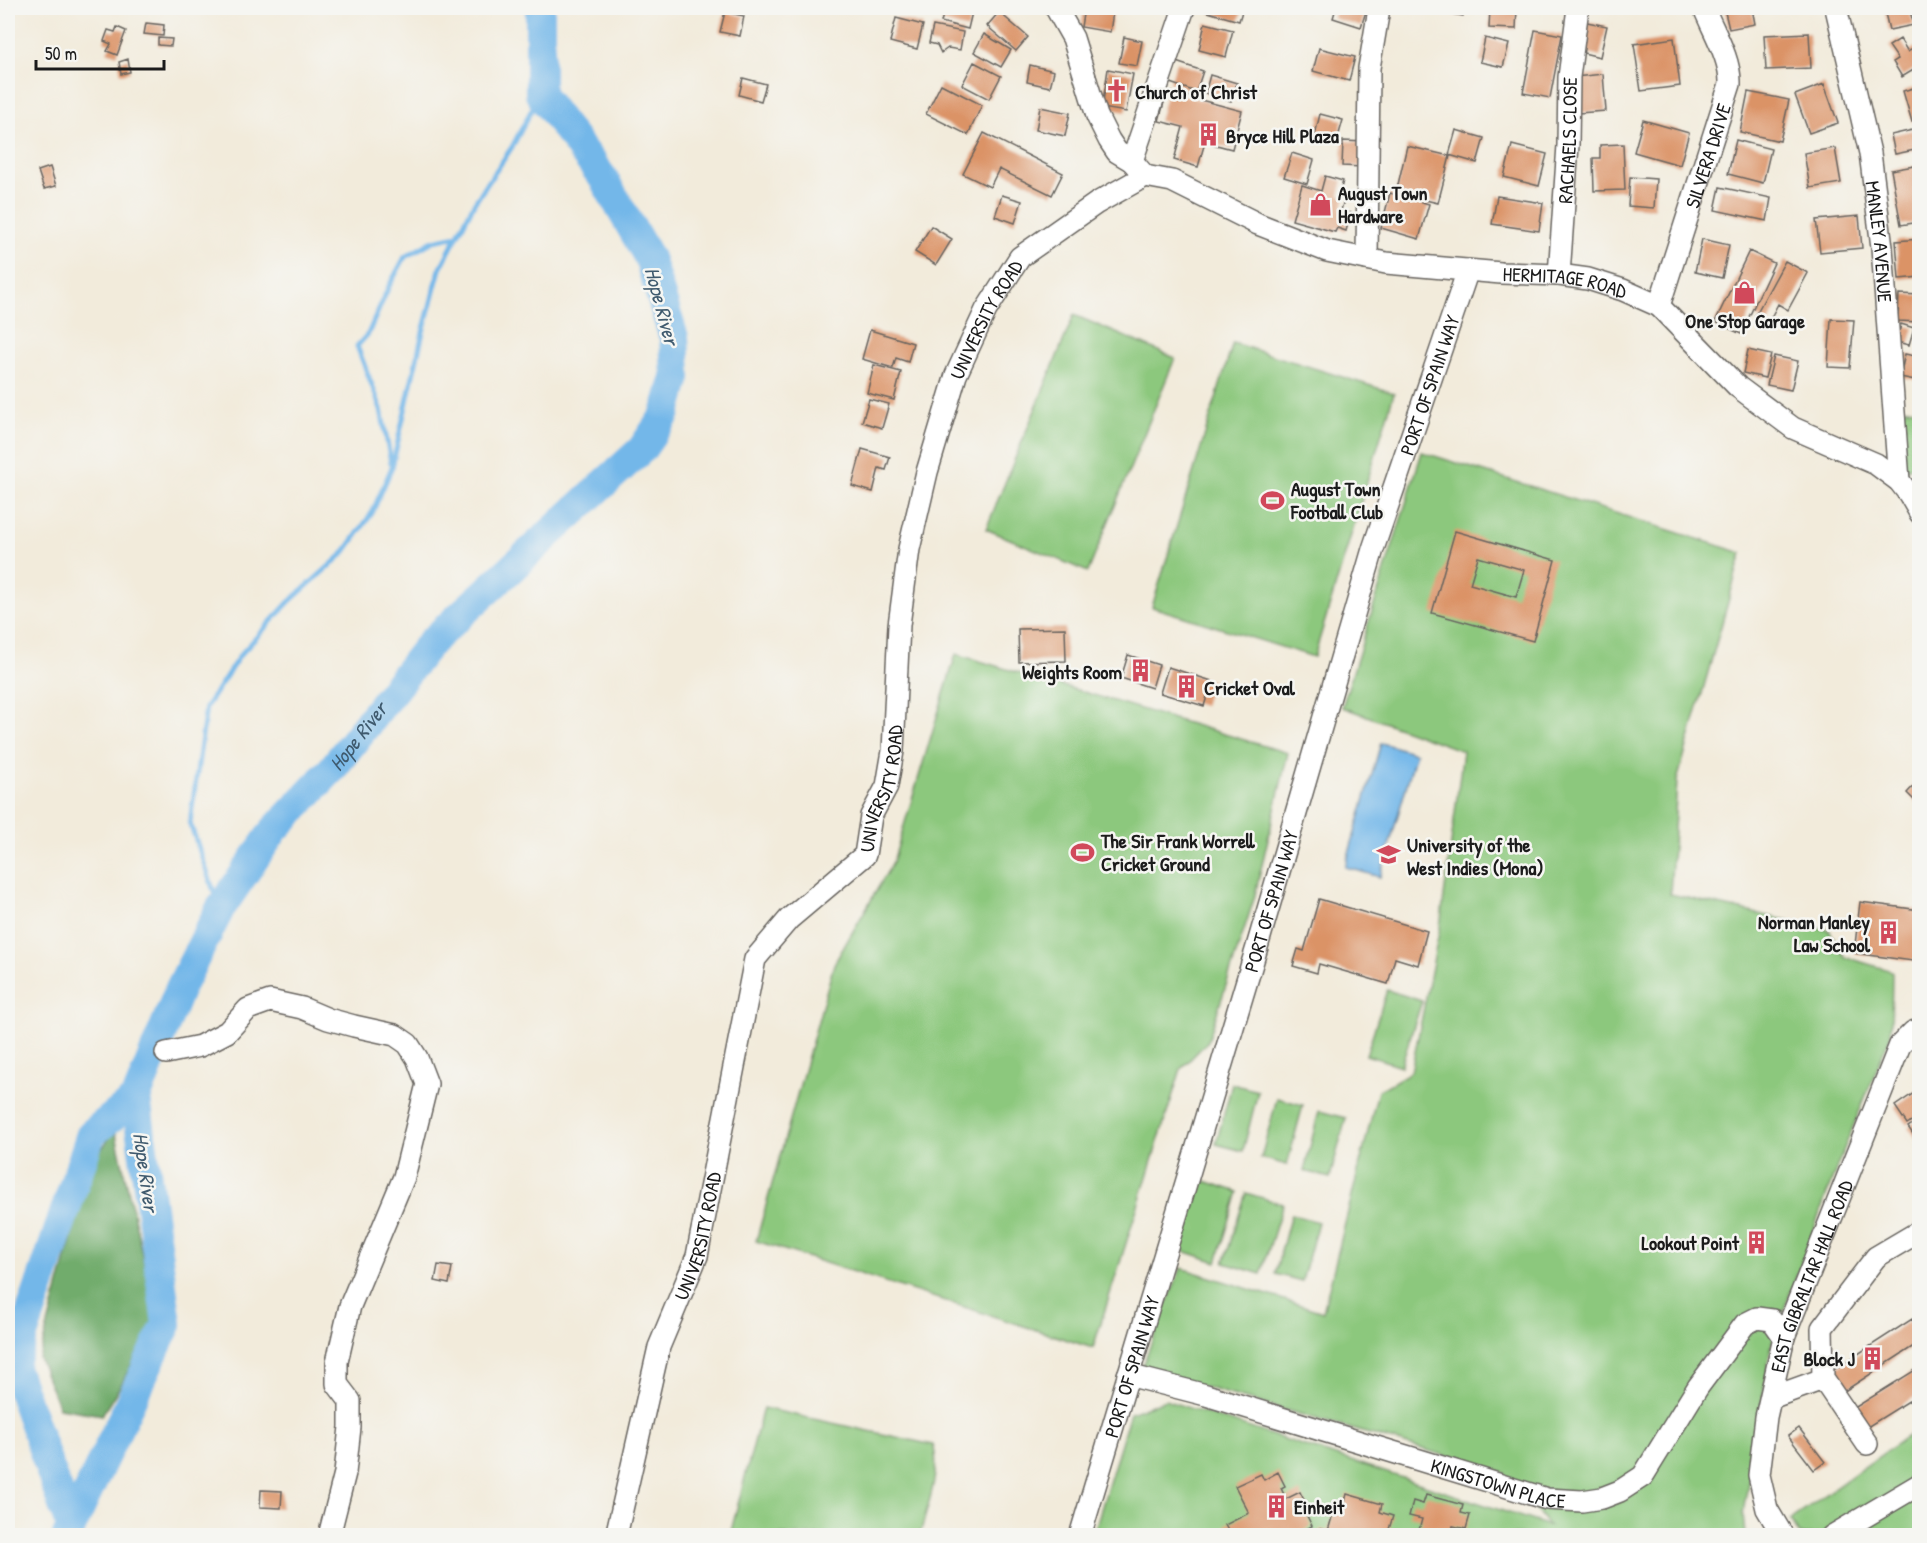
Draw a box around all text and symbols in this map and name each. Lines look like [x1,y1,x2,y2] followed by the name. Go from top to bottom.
[36,33,164,71] scale bar
[45,41,77,66] text: 50 m
[1550,77,1583,204] street label: RACHAELS CLOSE
[1104,78,1130,104] church icon: Church of Christ
[1135,78,1258,105] place label: Church of Christ
[1678,100,1737,211] street label: SILVERA DRIVE
[1195,122,1221,148] building icon: Bryce Hill Plaza
[1226,122,1339,150] place label: Bryce Hill Plaza
[1338,179,1428,229] place label: August Town Hardware
[1860,179,1899,303] street label: MANLEY AVENUE
[1307,191,1333,217] shop icon: August Town Hardware
[943,254,1029,383] street label: UNIVERSITY ROAD
[1502,260,1631,304] street label: HERMITAGE ROAD
[638,264,687,351] water label: Hope River
[1732,279,1758,305] shop icon: One Stop Garage
[1685,307,1805,335] place label: One Stop Garage
[1393,311,1465,459] street label: PORT OF SPAIN WAY
[1290,475,1383,525] place label: August Town Football Club
[1260,487,1286,513] sports icon: August Town Football Club
[1022,658,1122,686] place label: Weights Room
[1127,658,1153,684] building icon: Weights Room
[1173,674,1199,700] building icon: Cricket Oval
[1204,674,1296,701] place label: Cricket Oval
[322,694,395,777] water label: Hope River
[852,724,908,854] street label: UNIVERSITY ROAD
[1100,827,1256,877] place label: The Sir Frank Worrell Cricket Ground
[1237,827,1304,975] street label: PORT OF SPAIN WAY
[1407,831,1544,881] place label: University of the West Indies (Mona)
[1070,839,1096,865] sports icon: The Sir Frank Worrell Cricket Ground
[1376,842,1402,868] school or university icon: University of the West Indies (Mona)
[1758,908,1871,958] place label: Norman Manley Law School
[1875,919,1901,945] building icon: Norman Manley Law School
[126,1131,166,1216] water label: Hope River
[667,1169,727,1304] street label: UNIVERSITY ROAD
[1763,1175,1859,1375] street label: EAST GIBRALTAR HALL ROAD
[1642,1229,1740,1256] place label: Lookout Point
[1744,1229,1770,1255] building icon: Lookout Point
[1097,1292,1165,1441] street label: PORT OF SPAIN WAY
[1803,1345,1856,1372] place label: Block J
[1860,1345,1886,1371] building icon: Block J
[1428,1451,1567,1514] street label: KINGSTOWN PLACE
[1263,1493,1289,1519] building icon: Einheit
[1294,1493,1345,1520] place label: Einheit

